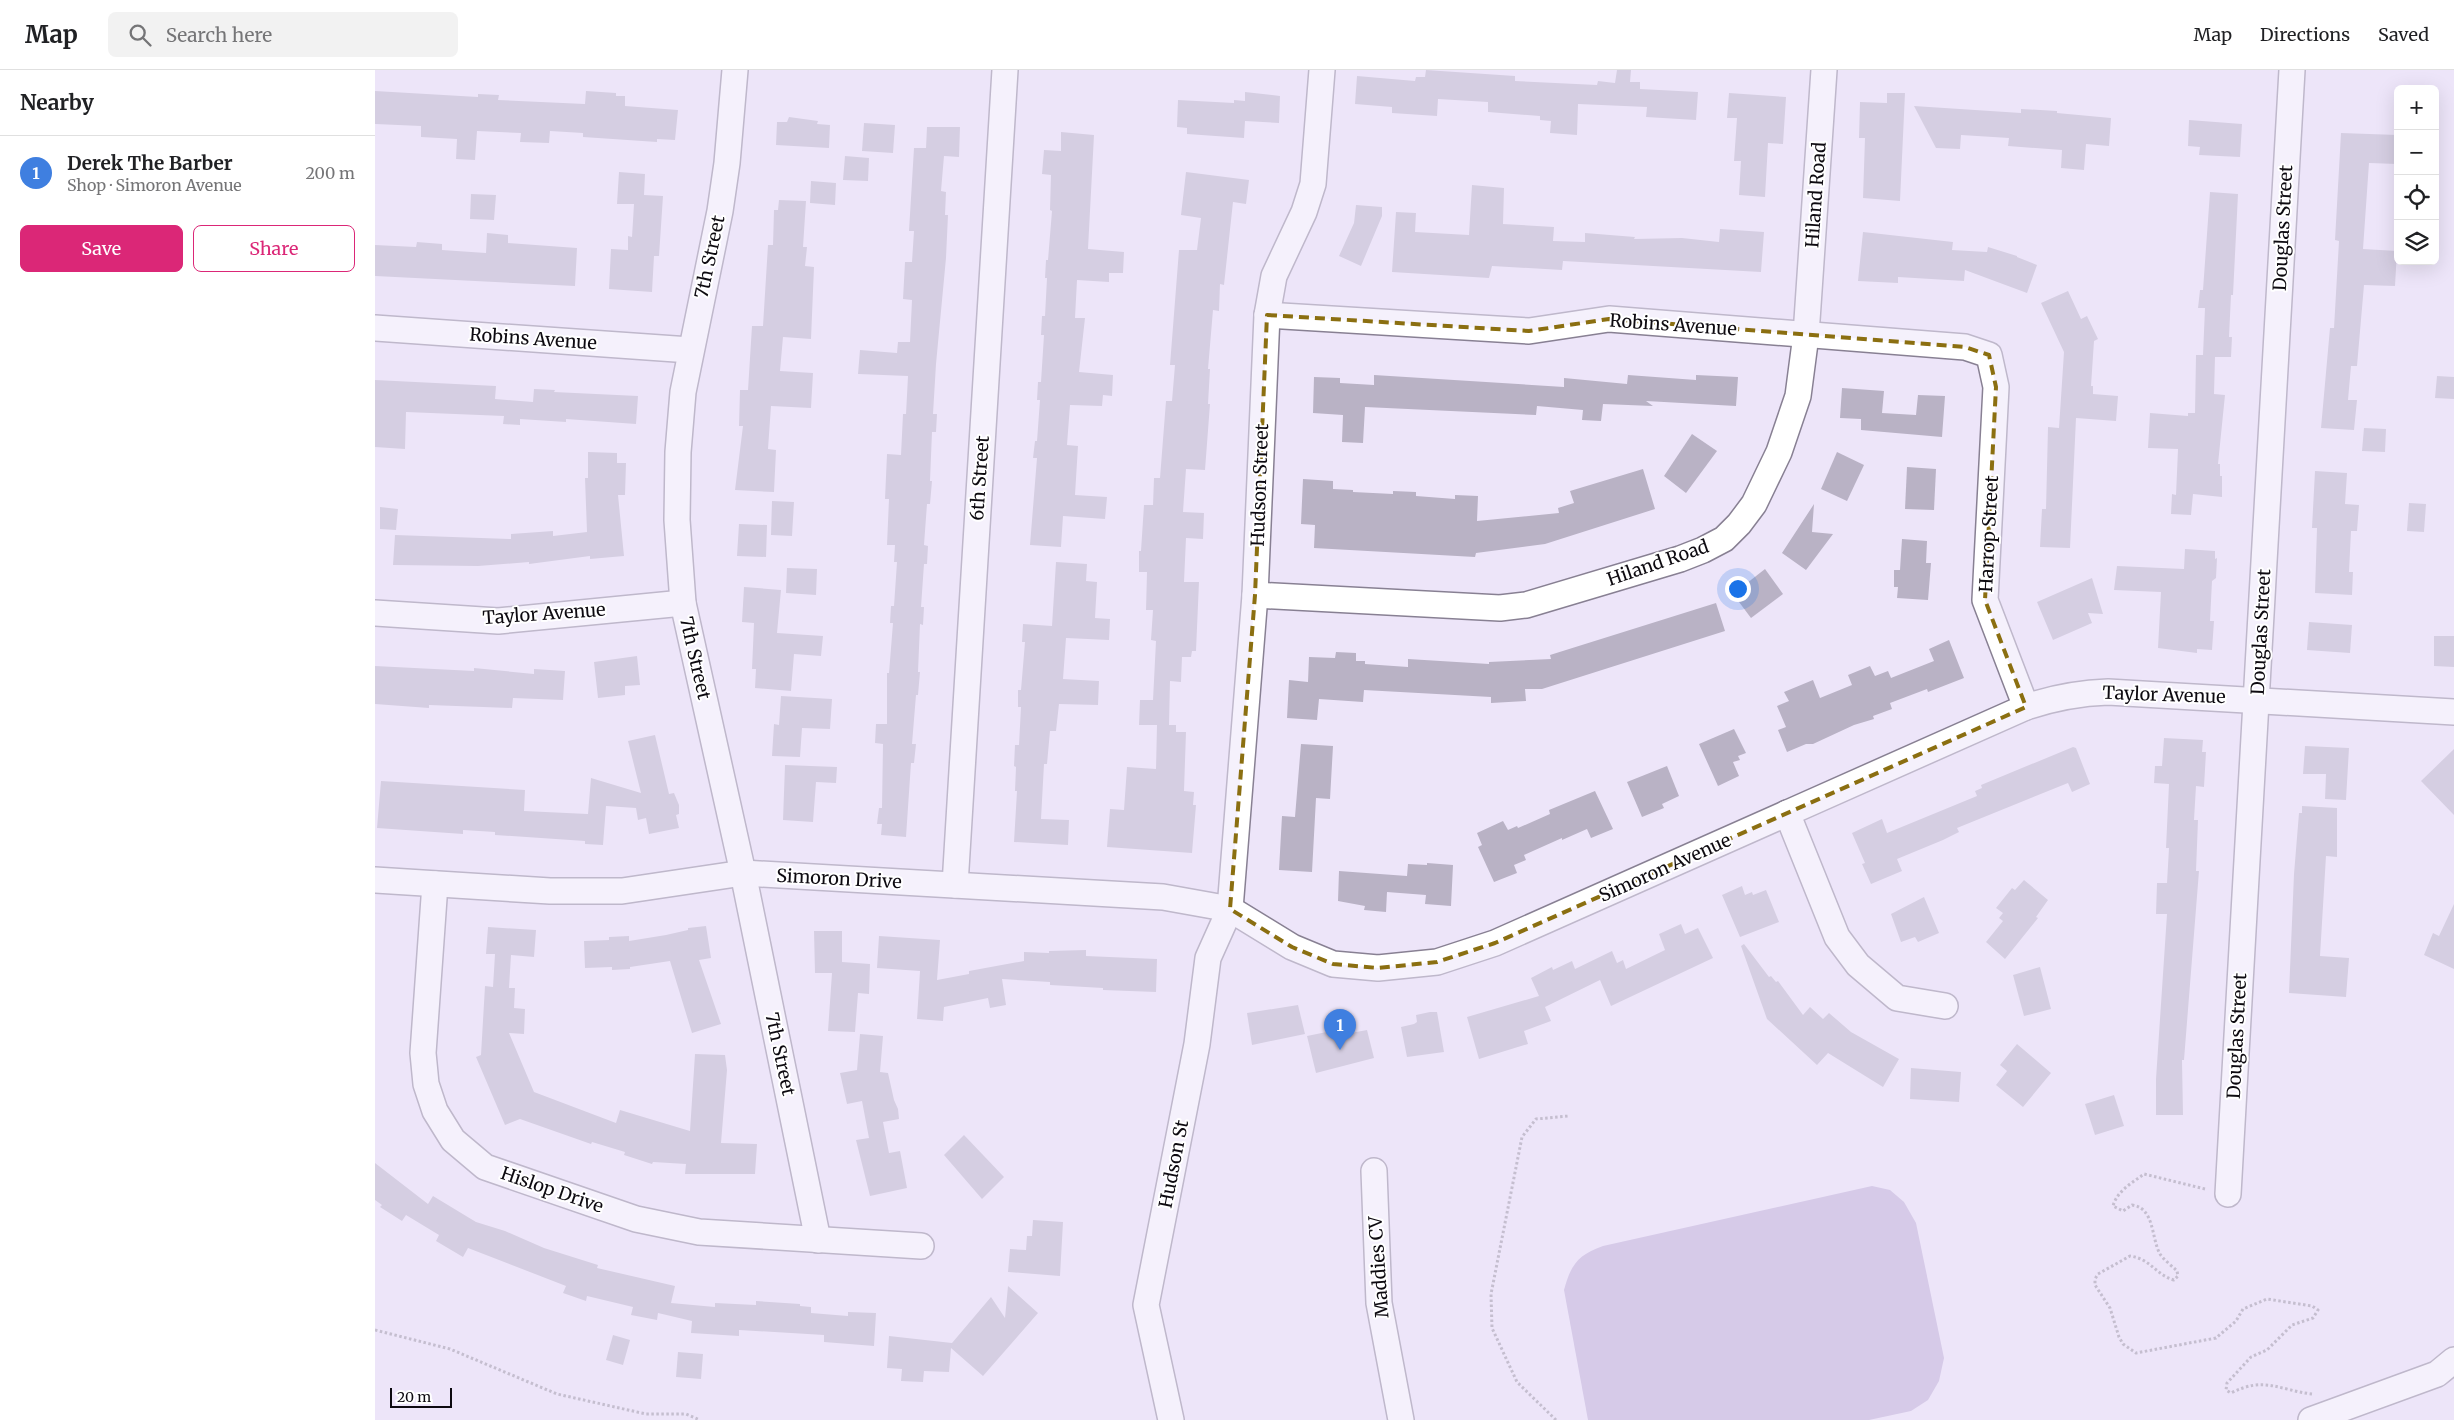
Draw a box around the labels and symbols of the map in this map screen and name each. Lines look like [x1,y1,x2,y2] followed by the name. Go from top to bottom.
[1800,141,1831,249] street label: Hiland Road
[2268,164,2297,292] street label: Douglas Street
[689,213,730,301] street label: 7th Street
[1609,309,1738,340] street label: Robins Avenue
[469,323,598,354] street label: Robins Avenue
[1246,423,1273,547] street label: Hudson Street
[965,435,994,521] street label: 6th Street
[1974,475,2003,593] street label: Harrop Street
[1604,534,1712,591] street label: Hiland Road
[2246,568,2275,696] street label: Douglas Street
[1725,576,1751,602] your location
[482,598,606,629] street label: Taylor Avenue
[675,614,716,702] street label: 7th Street
[2102,681,2226,708] street label: Taylor Avenue
[1595,828,1734,907] street label: Simoron Avenue
[776,864,902,893] street label: Simoron Drive
[2222,972,2251,1100] street label: Douglas Street
[1324,1009,1356,1050] pin: 1
[760,1010,801,1098] street label: 7th Street
[1154,1118,1193,1210] street label: Hudson St
[498,1161,606,1218] street label: Hislop Drive
[1363,1214,1394,1319] street label: Maddies CV
[390,1385,453,1408] scale bar

